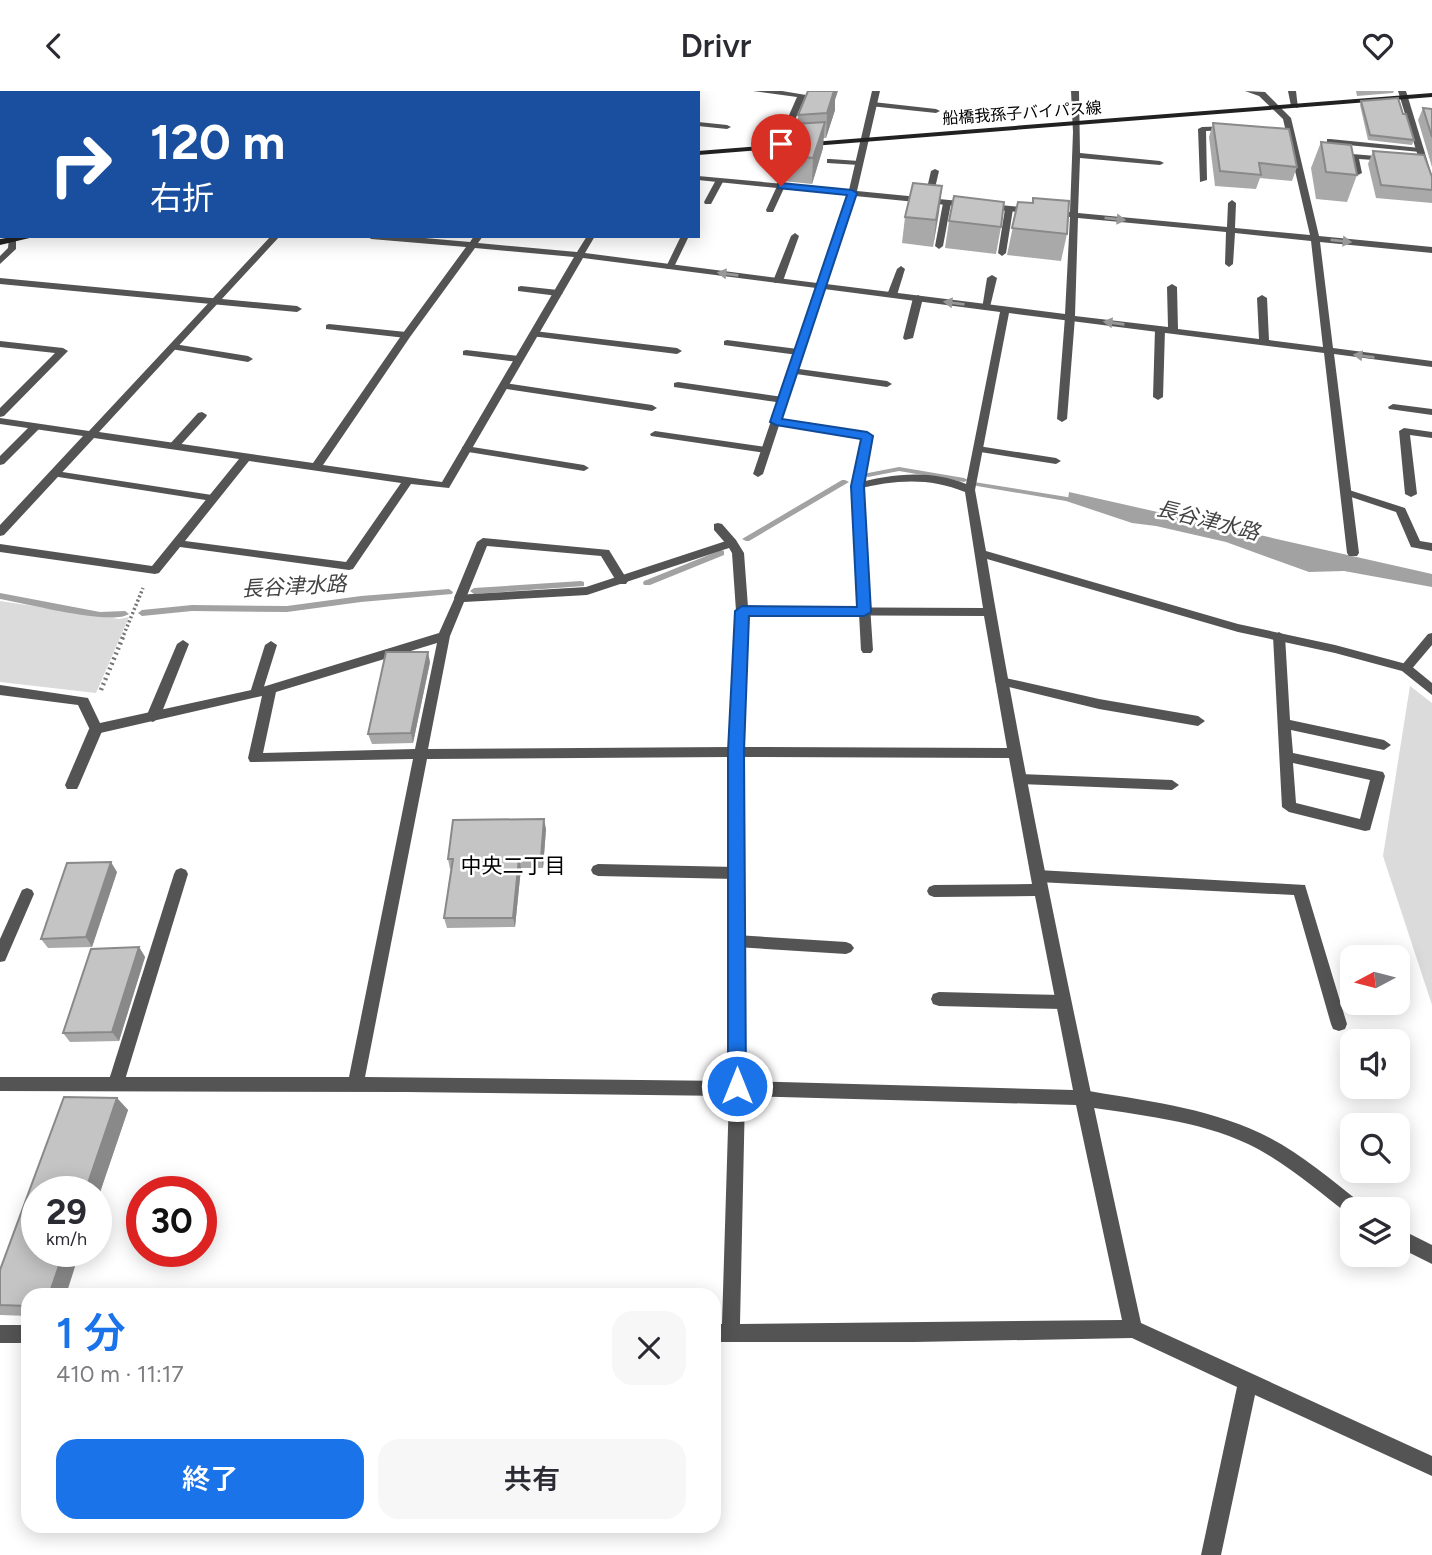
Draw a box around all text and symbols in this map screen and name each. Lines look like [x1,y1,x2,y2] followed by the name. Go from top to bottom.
[35,27,73,65] icon: back
[681,27,751,65] text: Drivr
[1359,27,1397,65] icon: heart
[942,98,1102,128] street label: 船橋我孫子バイパス線
[150,112,285,171] text: 120 m
[751,114,811,186] pin
[35,119,126,210] icon: right
[762,125,800,163] icon: arrive
[150,179,214,217] text: 右折
[1104,214,1126,225] one-way arrow
[1331,236,1353,247] one-way arrow
[717,269,739,280] one-way arrow
[943,297,965,308] one-way arrow
[1103,318,1125,329] one-way arrow
[1353,350,1375,361] one-way arrow
[1154,495,1264,545] water label: 長谷津水路
[241,571,349,601] water label: 長谷津水路
[461,853,566,878] district label: 中央二丁目
[1340,945,1410,1015] north arrow
[1340,945,1410,1267] map controls
[1340,1029,1410,1099] button: sound
[700,1049,774,1123] position arrow
[1340,1113,1410,1183] button: search
[126,1176,217,1267] speed limit sign: 30
[46,1191,87,1233] text: 29
[1340,1197,1410,1267] button: layers
[46,1228,87,1250] text: km/h
[56,1308,126,1359] text: 1 分
[612,1311,686,1385] button: close
[56,1360,184,1388] text: 410 m · 11:17
[56,1439,364,1519] button: 終了
[378,1439,686,1519] button: 共有

